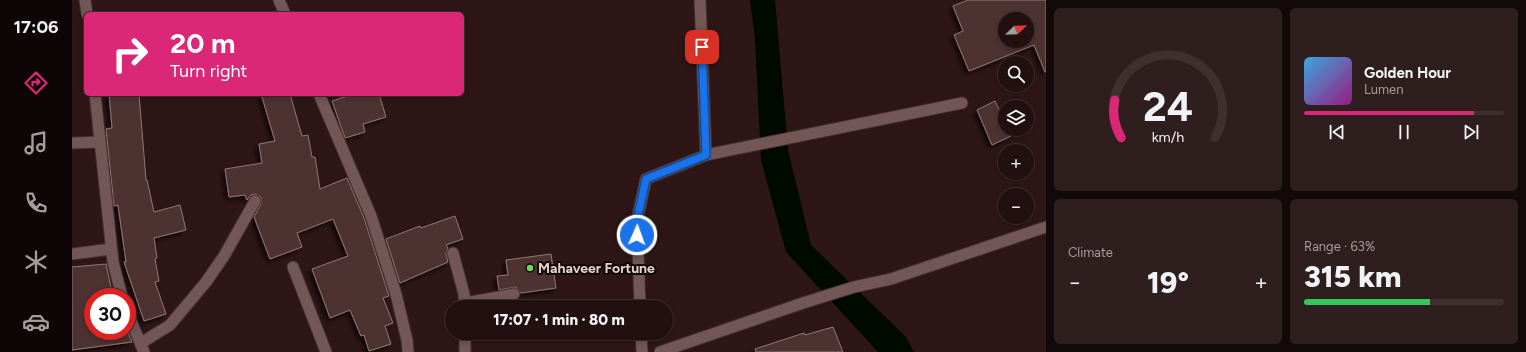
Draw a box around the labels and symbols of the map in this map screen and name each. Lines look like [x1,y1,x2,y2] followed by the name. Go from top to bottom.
[998,12,1034,48] north arrow
[685,30,719,64] pin
[616,214,658,256] position arrow
[538,260,655,277] place label: Mahaveer Fortune
[525,263,535,273] marker: Mahaveer Fortune
[84,288,136,340] speed limit sign: 30

